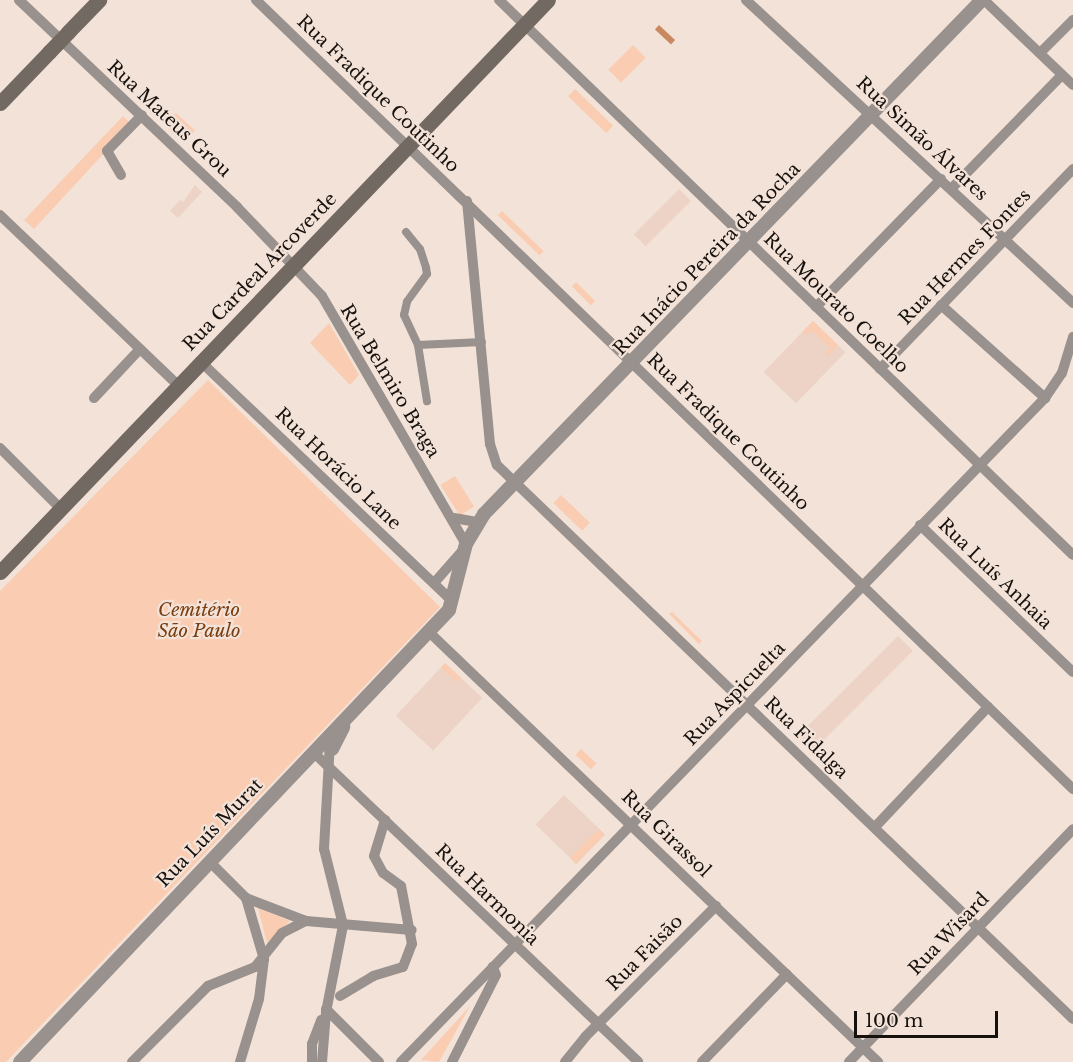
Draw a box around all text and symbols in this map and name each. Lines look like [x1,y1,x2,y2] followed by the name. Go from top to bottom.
[292,11,464,177] street label: Rua Fradique Coutinho
[103,56,235,182] street label: Rua Mateus Grou
[852,72,992,206] street label: Rua Simão Álvares
[609,158,805,360] street label: Rua Inácio Pereira da Rocha
[895,185,1035,329] street label: Rua Hermes Fontes
[178,188,342,356] street label: Rua Cardeal Arcoverde
[759,228,913,378] street label: Rua Mourato Coelho
[336,300,444,462] street label: Rua Belmiro Braga
[642,349,814,515] street label: Rua Fradique Coutinho
[271,403,405,535] street label: Rua Horácio Lane
[933,514,1057,634] street label: Rua Luís Anhaia
[158,600,240,642] park label: Cemitério São Paulo
[680,637,790,751] street label: Rua Aspicuelta
[760,693,852,783] street label: Rua Fidalga
[153,774,267,892] street label: Rua Luís Murat
[617,786,715,882] street label: Rua Girassol
[431,840,543,950] street label: Rua Harmonia
[904,888,994,980] street label: Rua Wisard
[602,910,688,996] street label: Rua Faisão
[857,999,1001,1037] scale bar
[865,1010,923,1032] text: 100 m

